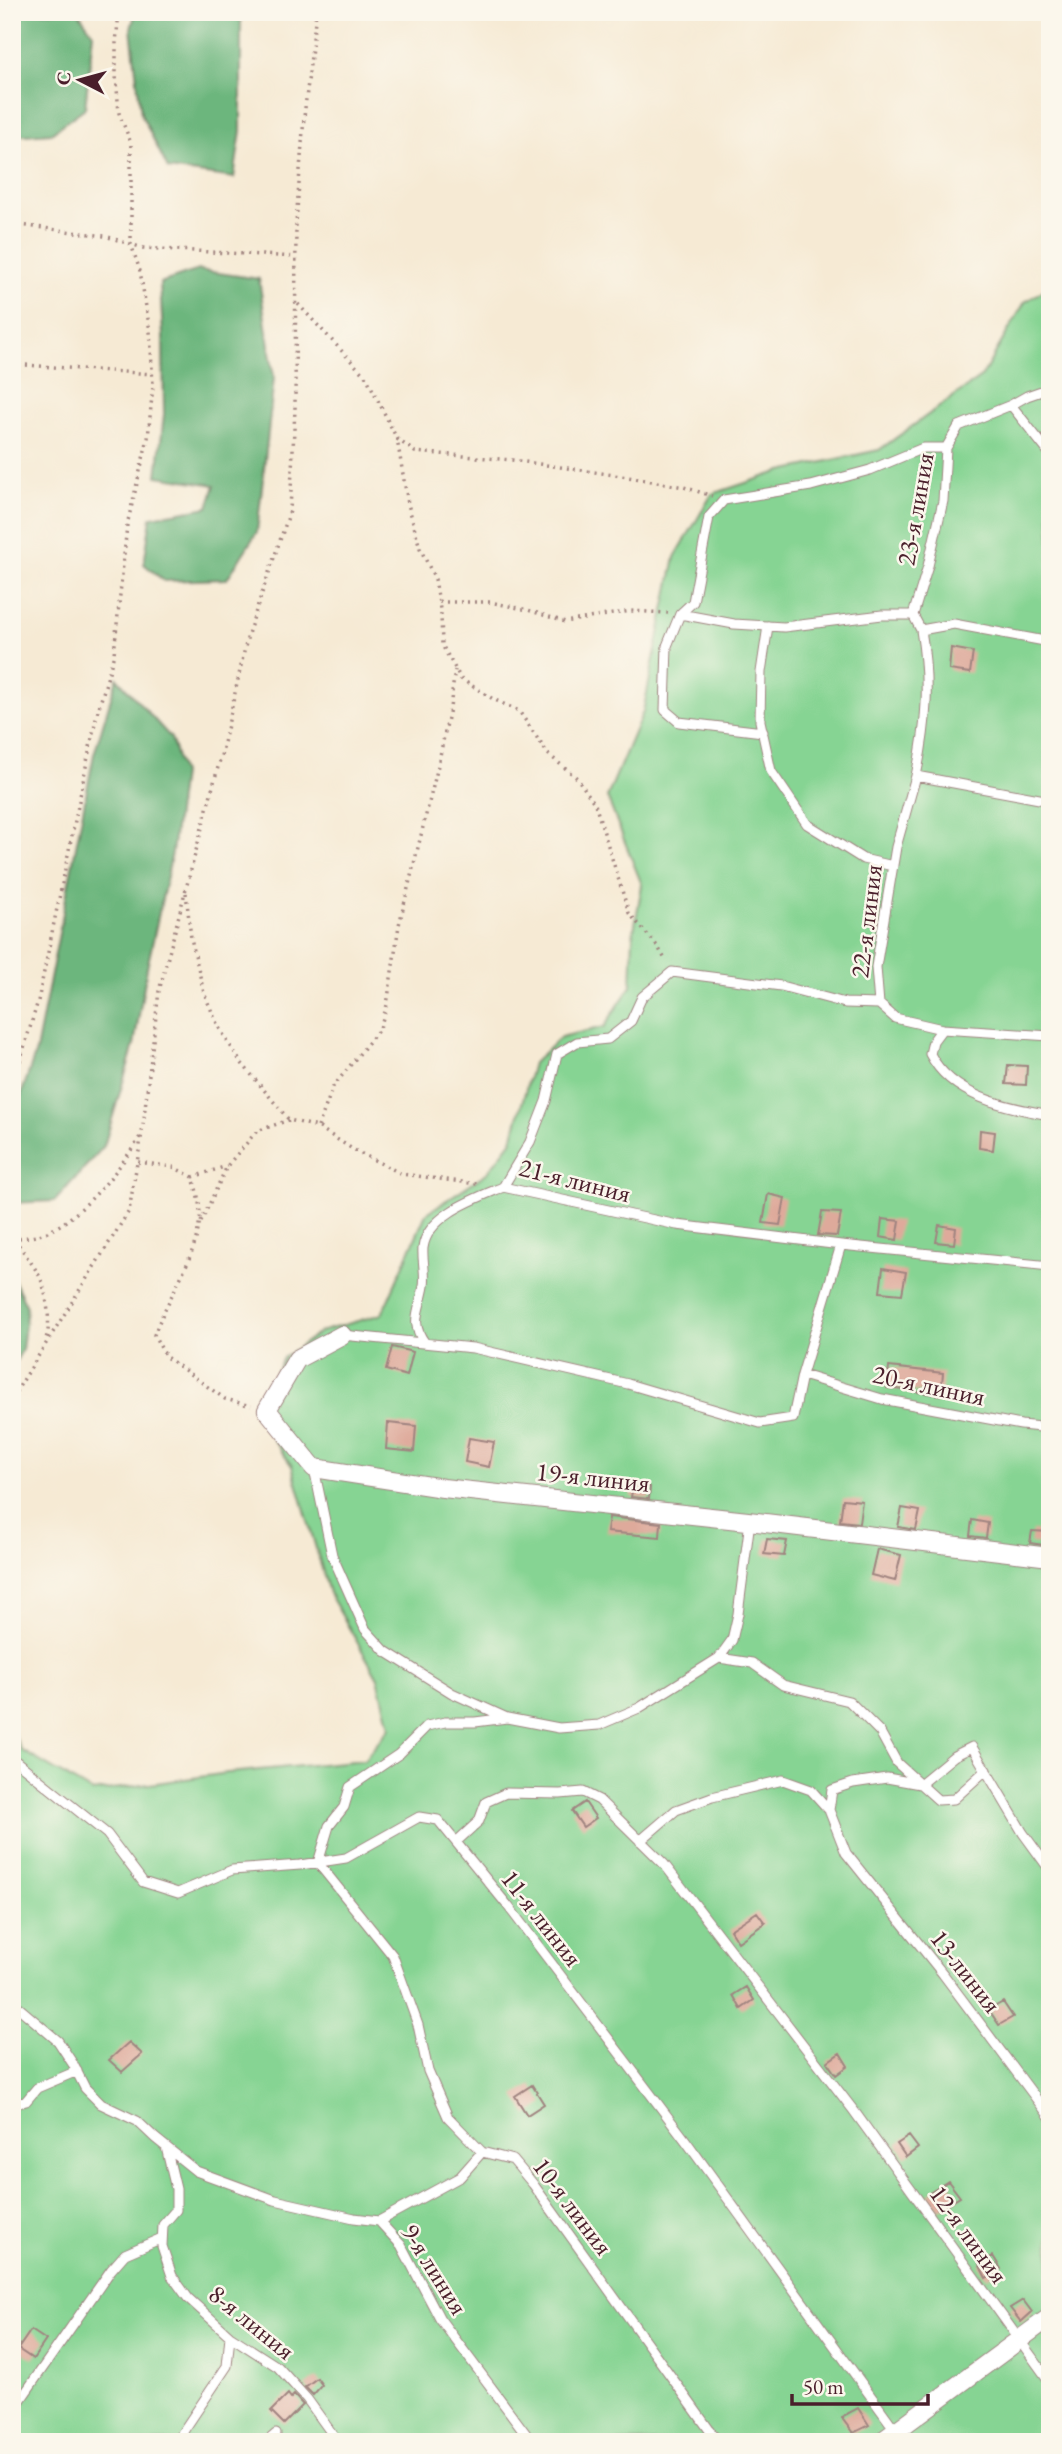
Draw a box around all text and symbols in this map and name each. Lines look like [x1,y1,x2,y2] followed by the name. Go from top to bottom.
[46,46,116,116] north arrow
[50,70,77,86] text: С
[888,450,942,568] street label: 23-я линия
[842,862,890,980] street label: 22-я линия
[516,1150,634,1210] street label: 21-я линия
[870,1357,988,1413] street label: 20-я линия
[535,1454,651,1500] street label: 19-я линия
[493,1863,591,1973] street label: 11-я линия
[923,1922,1009,2020] street label: 13-линия
[525,2150,621,2262] street label: 10-я линия
[922,2178,1016,2290] street label: 12-я линия
[394,2217,476,2321] street label: 9-я линия
[202,2277,302,2367] street label: 8-я линия
[792,2363,929,2407] scale bar
[803,2373,844,2400] text: 50 m

